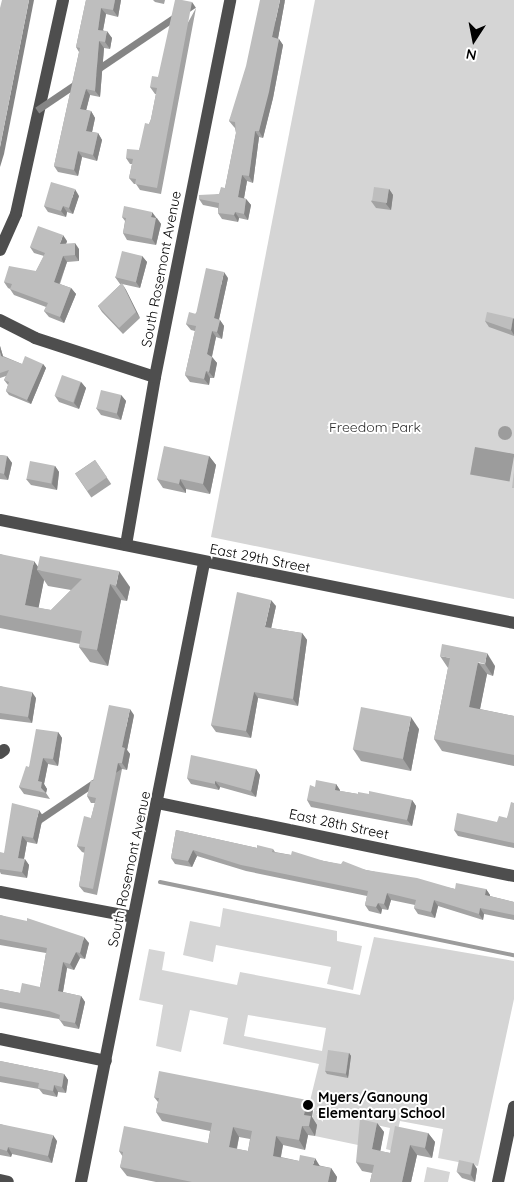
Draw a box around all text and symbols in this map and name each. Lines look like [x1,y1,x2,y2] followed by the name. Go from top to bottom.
[449,15,499,65] north arrow
[464,45,478,65] text: N
[138,189,184,349] street label: South Rosemont Avenue
[329,419,421,435] park label: Freedom Park
[208,540,312,576] street label: East 29th Street
[104,790,154,948] street label: South Rosemont Avenue
[288,805,390,843] street label: East 28th Street
[318,1089,445,1122] place label: Myers/Ganoung Elementary School
[302,1099,314,1111] marker: Myers/Ganoung Elementary School

